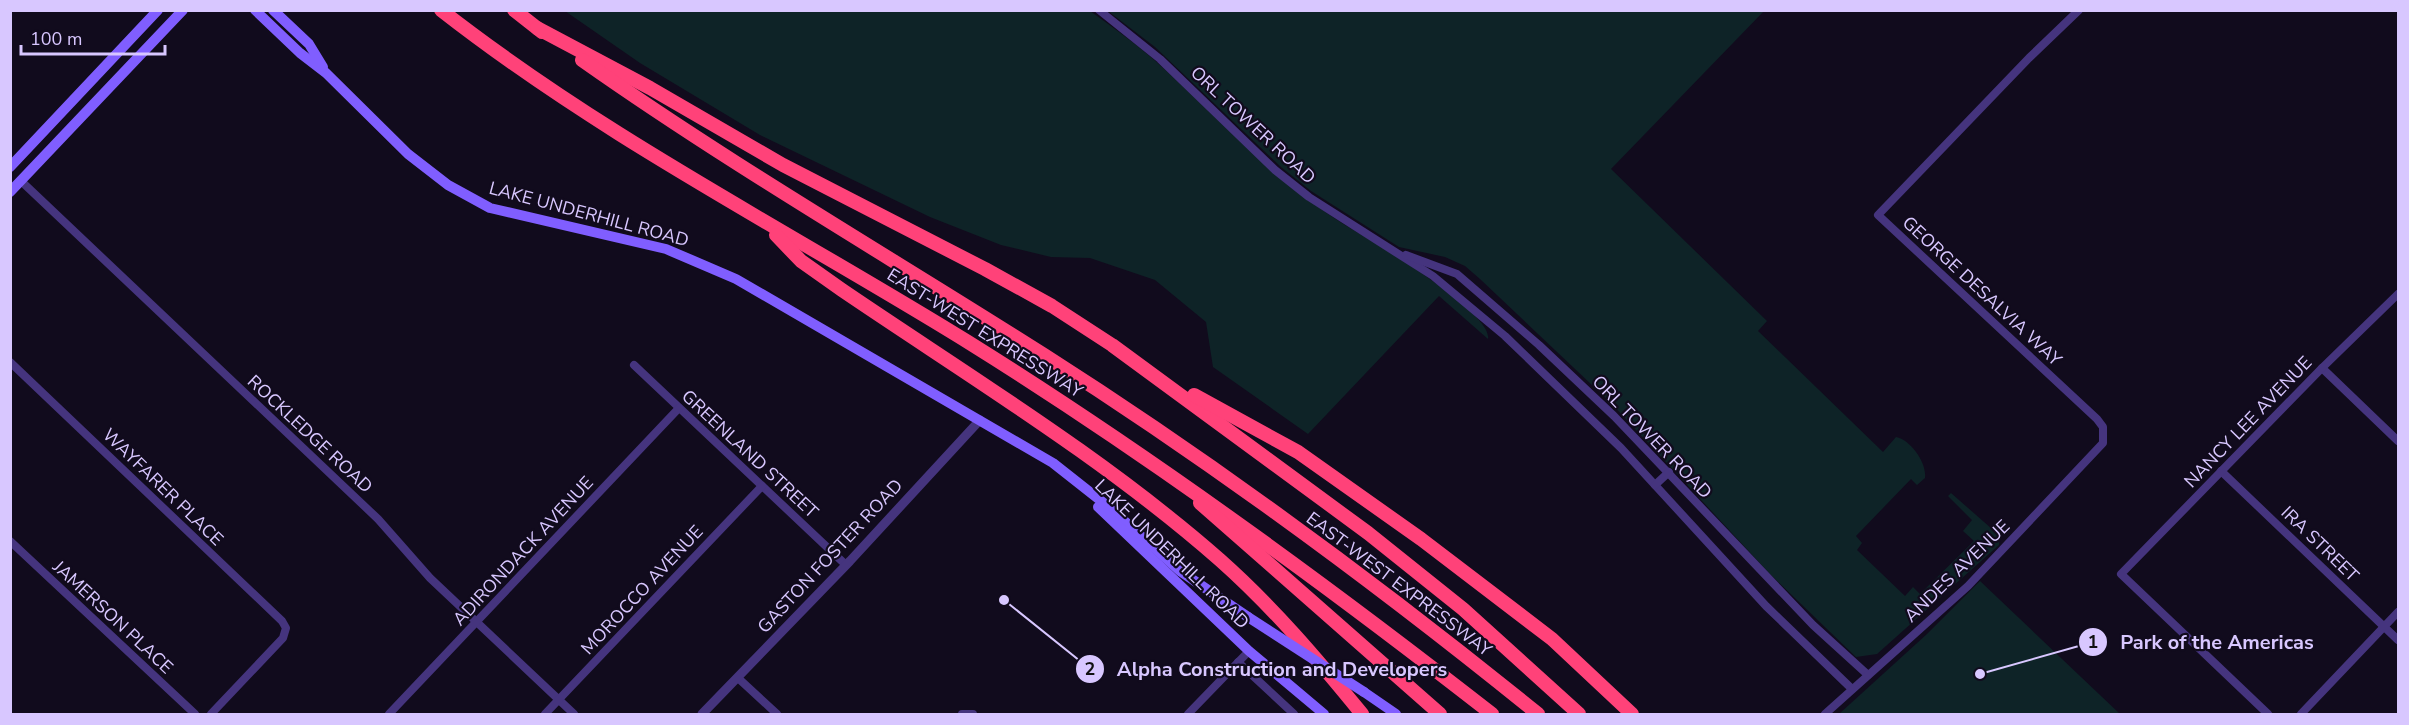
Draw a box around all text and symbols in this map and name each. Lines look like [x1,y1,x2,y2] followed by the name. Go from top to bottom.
[21,18,165,56] scale bar
[30,27,82,51] text: 100 m
[1185,61,1321,189] street label: ORL TOWER ROAD
[487,176,691,252] street label: LAKE UNDERHILL ROAD
[1897,211,2067,371] street label: GEORGE DESALVIA WAY
[883,263,1088,403] street label: EAST-WEST EXPRESSWAY
[2179,351,2317,493] street label: NANCY LEE AVENUE
[242,370,378,498] street label: ROCKLEDGE ROAD
[1587,370,1717,504] street label: ORL TOWER ROAD
[677,384,824,524] street label: GREENLAND STREET
[97,423,229,551] street label: WAYFARER PLACE
[447,471,599,631] street label: ADIRONDACK AVENUE
[752,474,908,638] street label: GASTON FOSTER ROAD
[1090,474,1254,634] street label: LAKE UNDERHILL ROAD
[2276,501,2364,587] street label: IRA STREET
[1301,506,1497,662] street label: EAST-WEST EXPRESSWAY
[1899,515,2015,627] street label: ANDES AVENUE
[576,520,708,660] street label: MOROCCO AVENUE
[47,554,178,679] street label: JAMERSON PLACE
[2078,623,2326,661] callout: Park of the Americas
[2120,629,2314,656] text: Park of the Americas
[2088,630,2098,654] text: 1
[1075,650,1459,688] callout: Alpha Construction and Developers
[1117,656,1447,683] text: Alpha Construction and Developers
[1085,657,1095,681] text: 2

